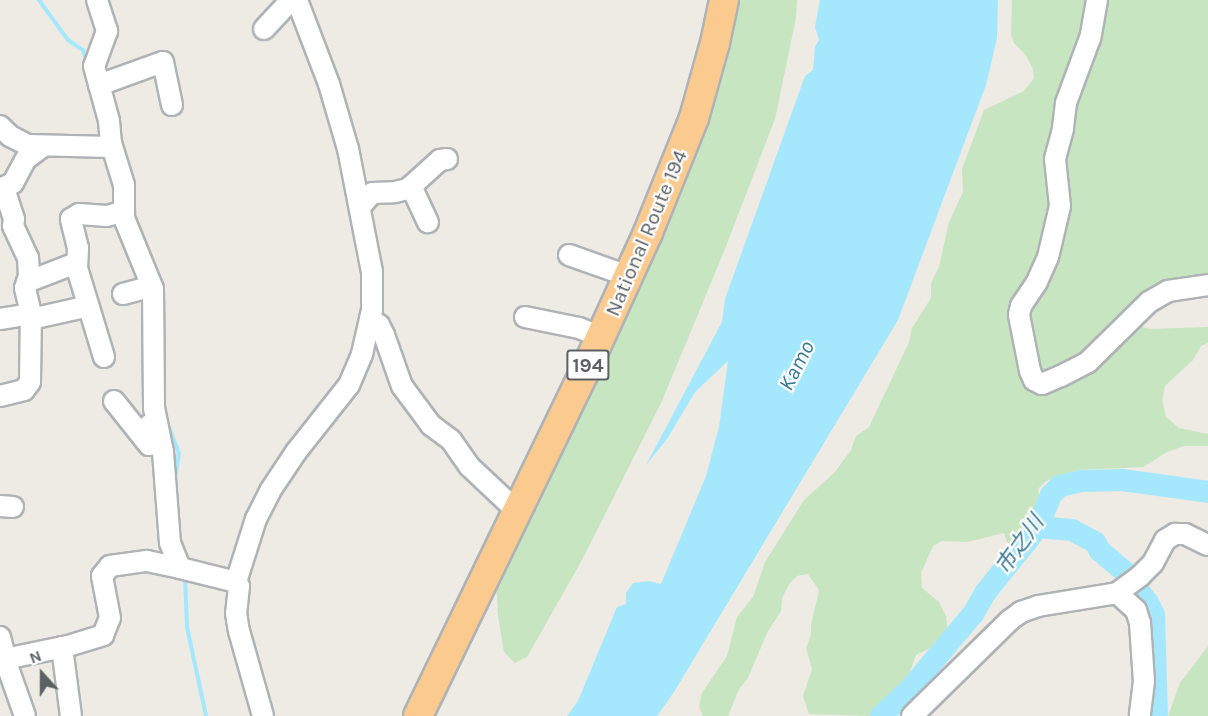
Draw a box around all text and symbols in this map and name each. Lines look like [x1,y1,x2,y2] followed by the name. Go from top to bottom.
[600,146,692,320] street label: National Route 194
[773,337,821,395] water label: Kamo
[566,348,610,382] road number: 194
[990,510,1050,580] water label: 市之川
[12,644,72,704] north arrow
[27,646,44,668] text: N

